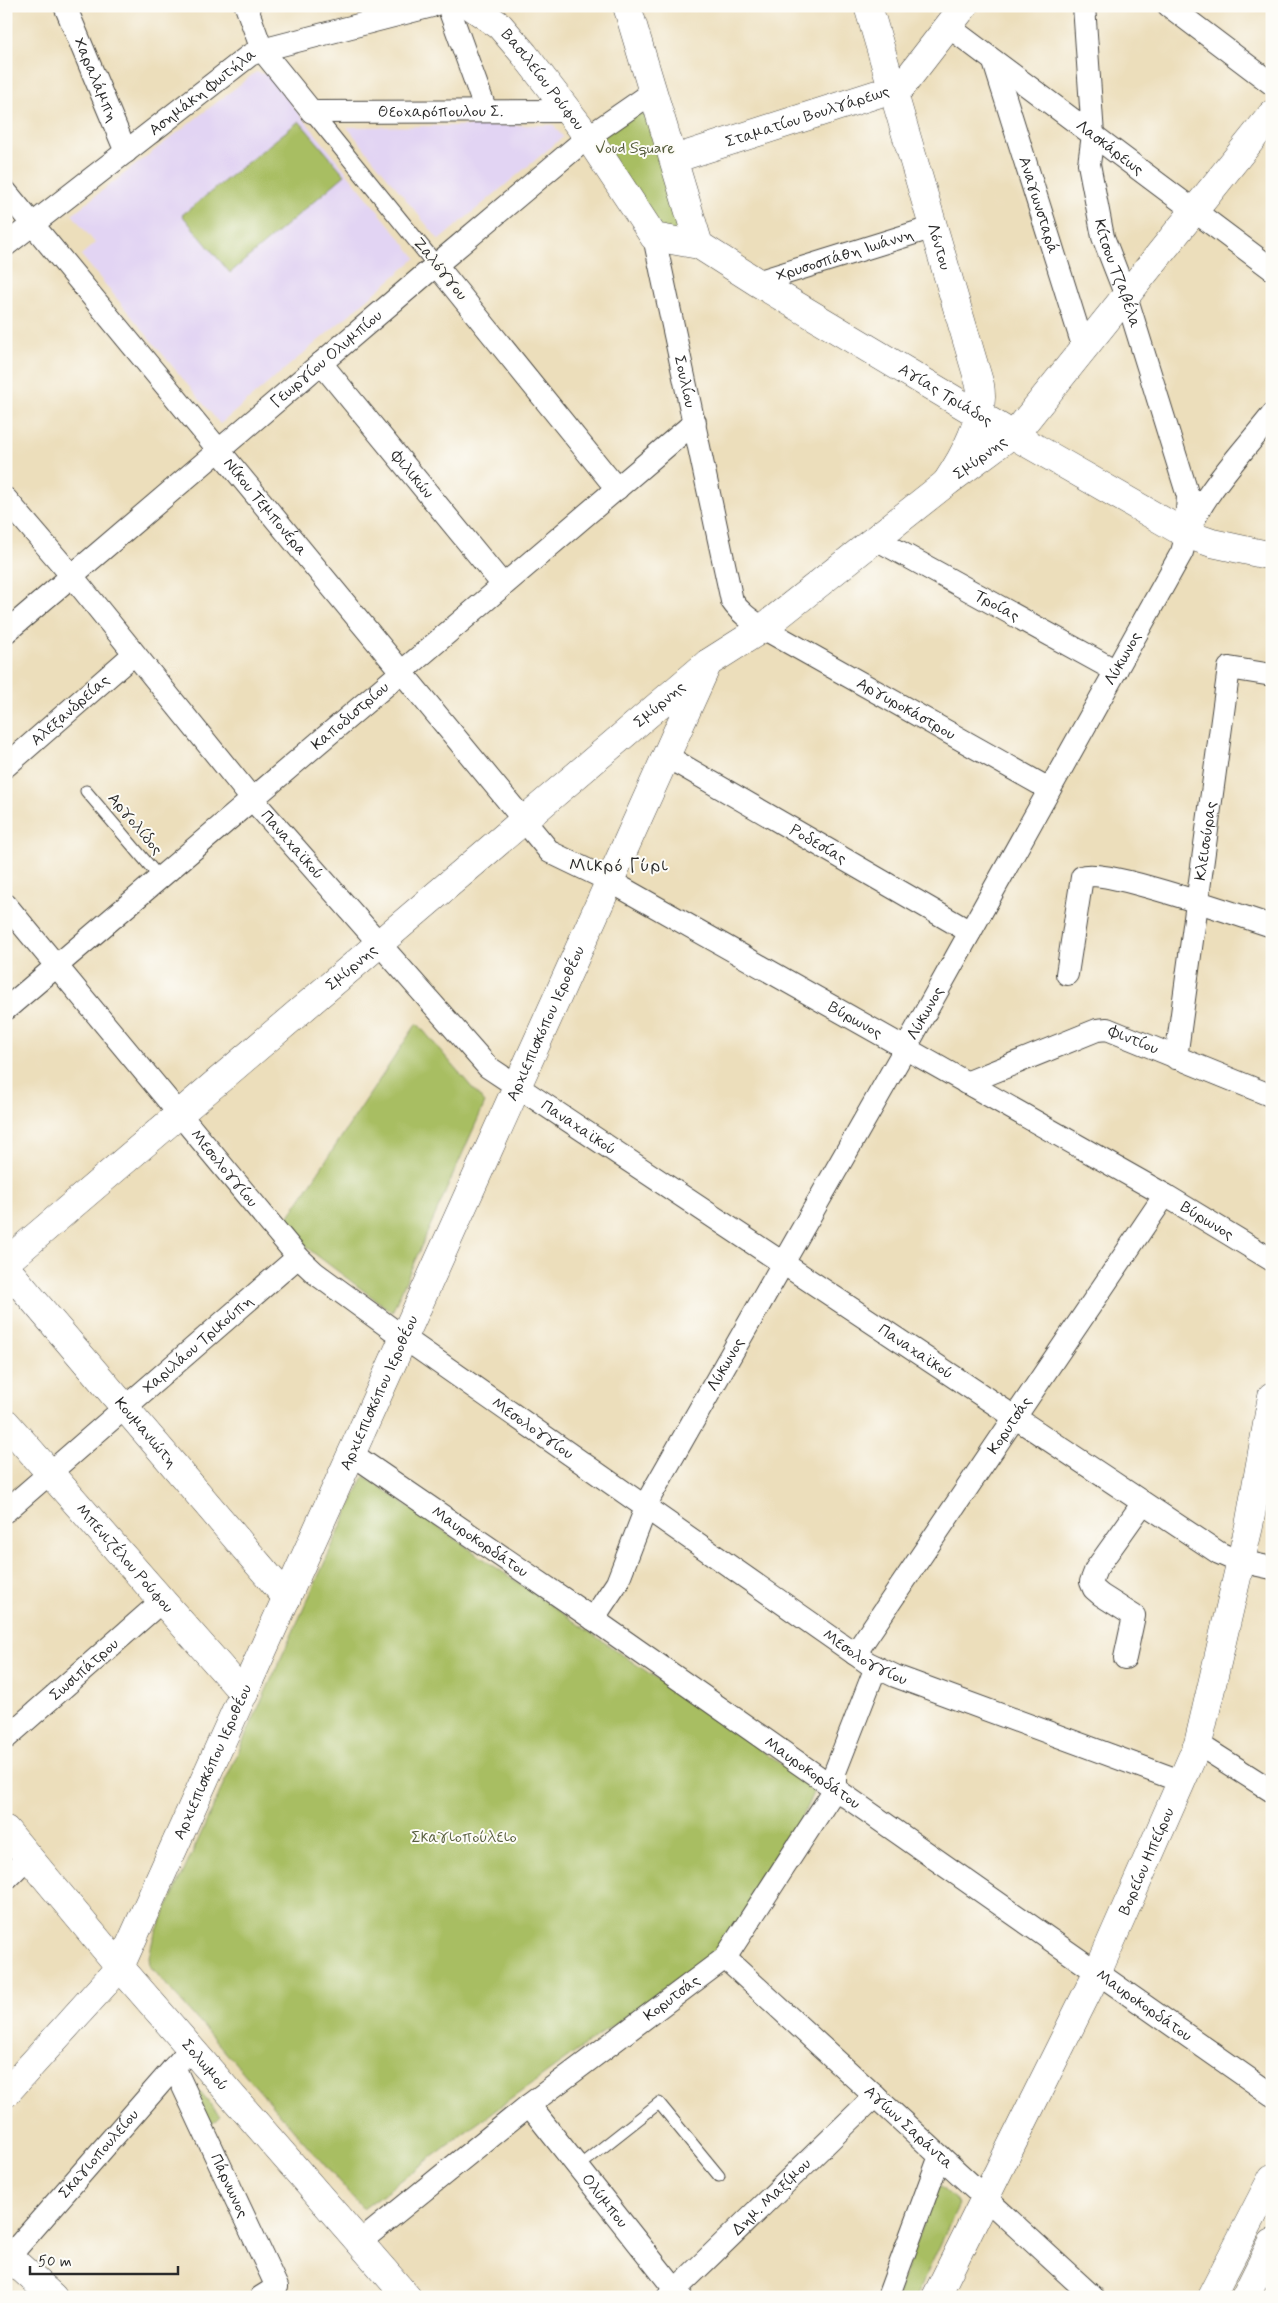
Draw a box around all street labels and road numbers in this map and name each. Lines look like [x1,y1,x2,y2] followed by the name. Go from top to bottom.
[497,25,589,135] street label: Βασιλείου Ρούφου
[69,34,123,125] street label: Χαραλάμπη
[144,44,260,140] street label: Ασημάκη Φωτήλα
[723,80,892,152] street label: Σταματίου Βουλγάρεως
[378,101,503,122] street label: Θεοχαρόπουλου Σ.
[1072,115,1148,180] street label: Λασκάρεως
[1014,154,1064,256] street label: Αναγωνσταρά
[1089,217,1146,330] street label: Κίτσου Τζαβέλα
[922,221,956,273] street label: Λόντου
[774,223,916,286] street label: Χρυσοσπάθη Ιωάννη
[408,233,472,305] street label: Ζαλόγγου
[266,305,387,412] street label: Γεωργίου Ολυμπίου
[669,354,701,410] street label: Σουλίου
[895,359,997,431] street label: Αγίας Τριάδος
[949,431,1011,484] street label: Σμύρνης
[386,445,438,503] street label: Φιλικών
[219,453,312,560] street label: Νίκου Τεμπονέρα
[971,585,1023,626] street label: Τροίας
[1099,628,1146,689] street label: Λύκωνος
[26,670,114,750] street label: Αλεξανδρείας
[853,672,959,745] street label: Αργυροκάστρου
[629,676,690,732] street label: Σμύρνης
[307,677,393,755] street label: Καποδιστρίου
[103,789,167,859] street label: Αργολίδος
[1190,800,1221,882] street label: Κλεισούρας
[256,806,329,884] street label: Παναχαϊκού
[786,819,851,869] street label: Ροδεσίας
[321,939,382,995] street label: Σμύρνης
[501,942,590,1104] street label: Αρχιεπισκόπου Ιεροθέου
[902,982,948,1044] street label: Λύκωνος
[825,996,886,1044] street label: Βύρωνος
[1104,1020,1162,1059] street label: Φιντίου
[537,1095,620,1160] street label: Παναχαϊκού
[186,1125,263,1212] street label: Μεσολογγίου
[1177,1196,1238,1245] street label: Βύρωνος
[138,1290,257,1398] street label: Χαριλάου Τρικούπη
[335,1312,423,1474] street label: Αρχιεπισκόπου Ιεροθέου
[874,1319,958,1384] street label: Παναχαϊκού
[702,1334,749,1395] street label: Λύκωνος
[488,1392,578,1464] street label: Μεσολογγίου
[982,1392,1036,1458] street label: Κορυτσάς
[110,1393,182,1472] street label: Κουμανιώτη
[71,1499,178,1617] street label: Μπενιζέλου Ρούφου
[427,1501,532,1582] street label: Μαυροκορδάτου
[819,1624,910,1690] street label: Μεσολογγίου
[45,1633,123,1705] street label: Σωσιπάτρου
[168,1681,257,1843] street label: Αρχιεπισκόπου Ιεροθέου
[760,1732,865,1814] street label: Μαυροκορδάτου
[1114,1804,1179,1918] street label: Βορείου Ηπείρου
[1092,1964,1196,2046] street label: Μαυροκορδάτου
[639,1970,704,2026] street label: Κορυτσάς
[177,2035,234,2095] street label: Σολωμού
[860,2081,958,2174] street label: Αγίων Σαράντα
[54,2105,143,2203] street label: Σκαγιοπουλείου
[206,2150,254,2221] street label: Πάρνωνος
[727,2153,815,2240] street label: Δημ. Μαξίμου
[577,2169,633,2232] street label: Ολύμπου

